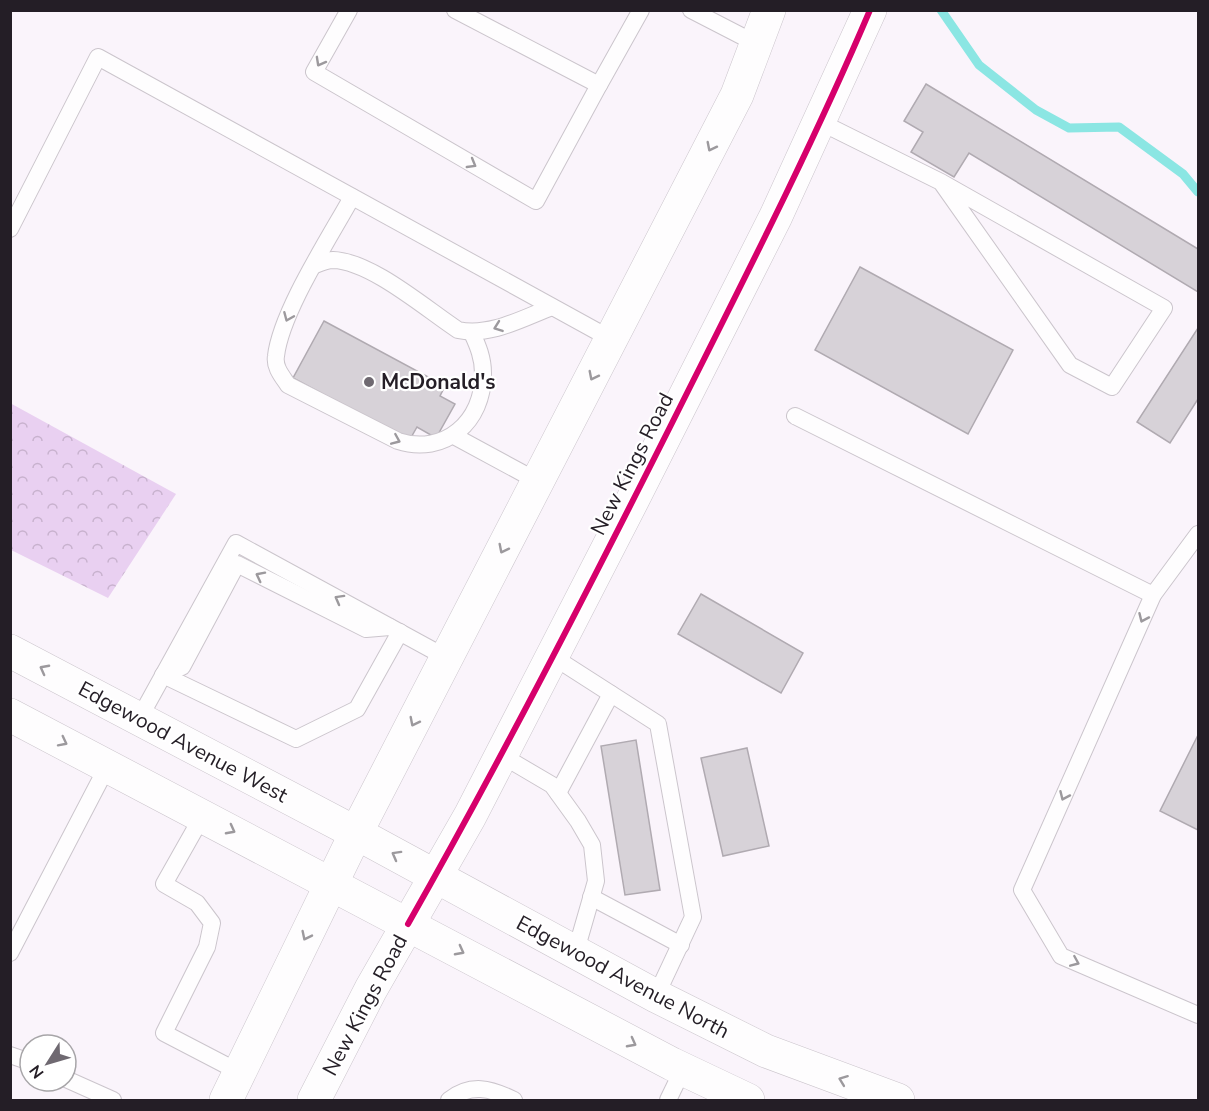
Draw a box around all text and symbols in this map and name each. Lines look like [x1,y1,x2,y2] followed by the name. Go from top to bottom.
[316,55,328,66] one-way arrow
[706,140,718,151] one-way arrow
[466,157,476,169] one-way arrow
[284,310,296,321] one-way arrow
[493,320,504,332] one-way arrow
[381,368,496,396] place label: McDonald's
[588,370,600,381] one-way arrow
[362,375,376,389] marker: McDonald's
[584,388,680,540] street label: New Kings Road
[390,432,401,444] one-way arrow
[499,543,510,554] one-way arrow
[256,571,267,583] one-way arrow
[334,595,345,606] one-way arrow
[1138,611,1150,622] one-way arrow
[40,665,51,676] one-way arrow
[73,675,293,809] street label: Edgewood Avenue West
[409,716,421,727] one-way arrow
[56,735,67,746] one-way arrow
[1059,789,1071,800] one-way arrow
[225,823,236,834] one-way arrow
[391,851,402,862] one-way arrow
[511,909,735,1045] street label: Edgewood Avenue North
[302,929,314,940] one-way arrow
[316,929,414,1081] street label: New Kings Road
[453,944,464,955] one-way arrow
[1069,955,1080,967] one-way arrow
[18,1033,78,1093] north arrow
[626,1036,636,1047] one-way arrow
[24,1060,49,1083] text: N
[839,1075,850,1087] one-way arrow

